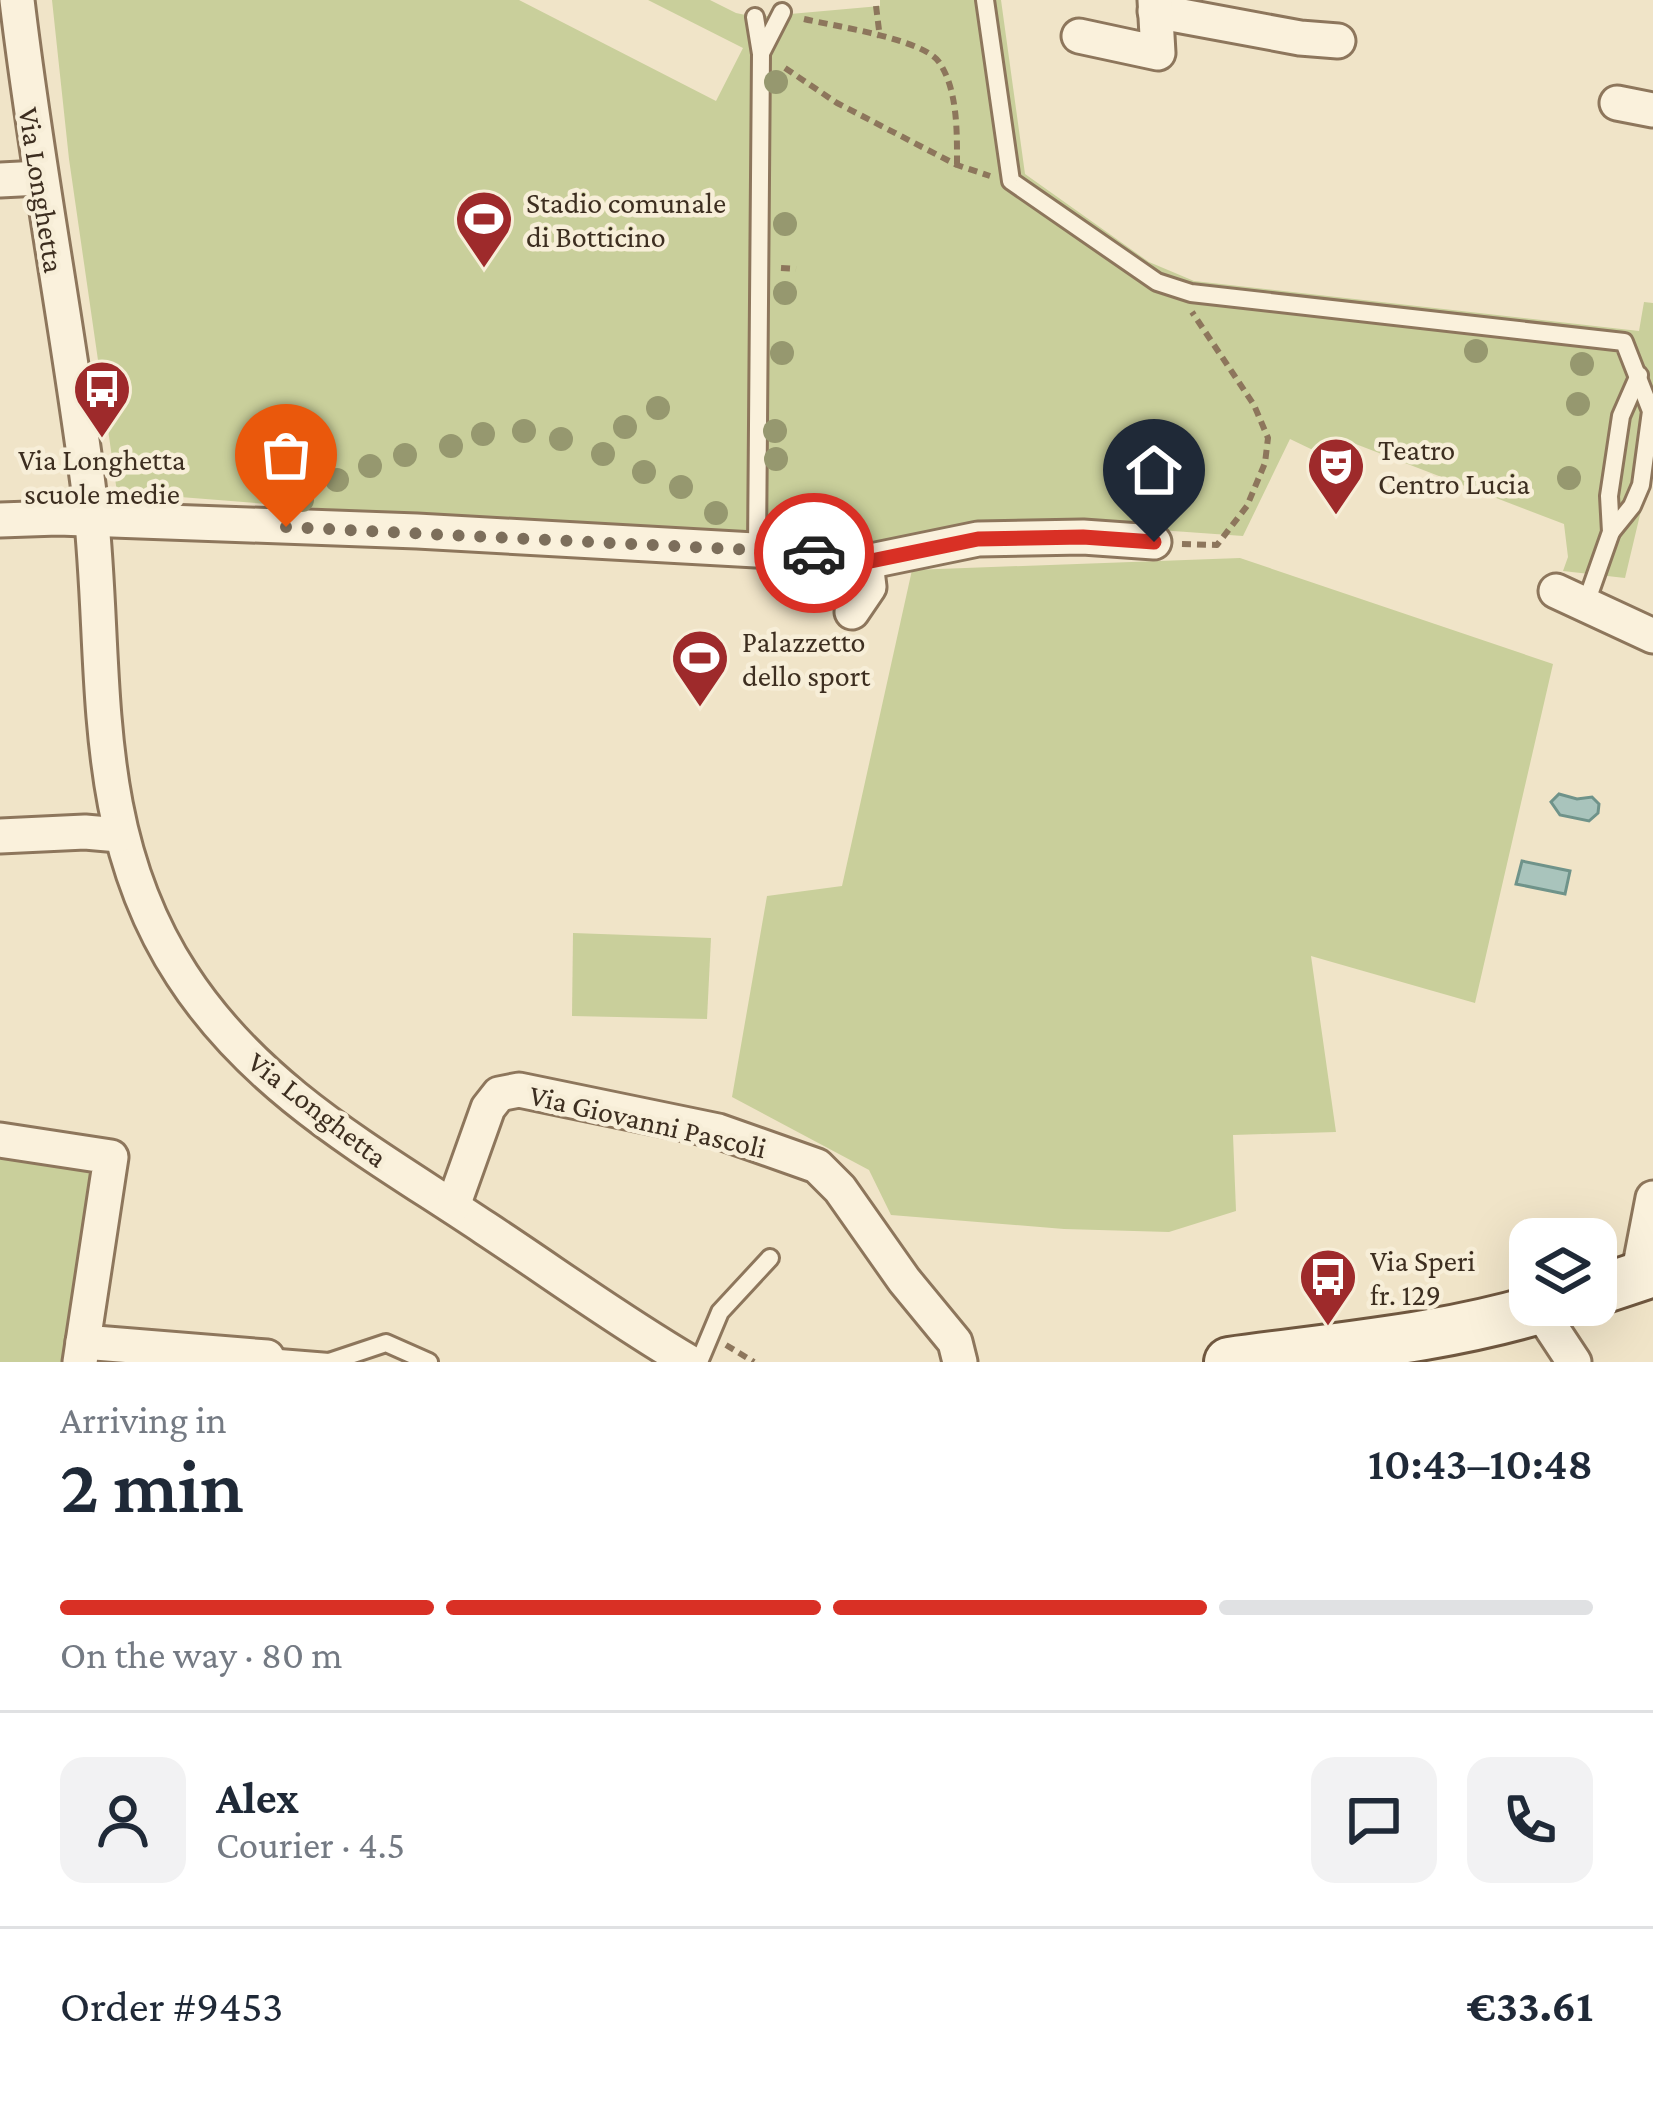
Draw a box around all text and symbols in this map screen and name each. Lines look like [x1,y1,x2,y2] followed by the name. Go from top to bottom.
[12,105,71,276] street label: Via Longhetta
[526,186,726,253] place label: Stadio comunale di Botticino
[453,188,515,270] sports icon: Stadio comunale di Botticino
[71,358,133,440] bus stop icon: Via Longhetta scuole medie
[235,404,337,527] pin
[1103,419,1205,542] pin
[253,422,319,488] icon: bag
[1378,433,1530,500] place label: Teatro Centro Lucia
[1305,435,1367,517] theatre icon: Teatro Centro Lucia
[1121,437,1187,503] icon: home
[18,443,186,510] place label: Via Longhetta scuole medie
[754,493,874,613] courier
[781,520,847,586] icon: car
[742,625,871,693] place label: Palazzetto dello sport
[669,627,731,709] sports icon: Palazzetto dello sport
[241,1044,394,1174] street label: Via Longhetta
[526,1078,770,1164] street label: Via Giovanni Pascoli
[1509,1218,1617,1326] map controls
[1509,1218,1617,1326] button: layers
[1370,1244,1476,1311] place label: Via Speri fr. 129
[1297,1246,1359,1328] bus stop icon: Via Speri fr. 129
[60,1398,227,1441] text: Arriving in
[1368,1439,1593,1489] text: 10:43–10:48
[60,1442,244,1529] text: 2 min
[60,1633,343,1676] text: On the way · 80 m
[60,1757,186,1883] button: person
[1311,1757,1437,1883] button: chat
[1467,1757,1593,1883] button: phone
[216,1773,299,1823] text: Alex
[216,1823,405,1866] text: Courier · 4.5
[60,1981,283,2031] text: Order #9453
[1466,1981,1593,2031] text: €33.61

